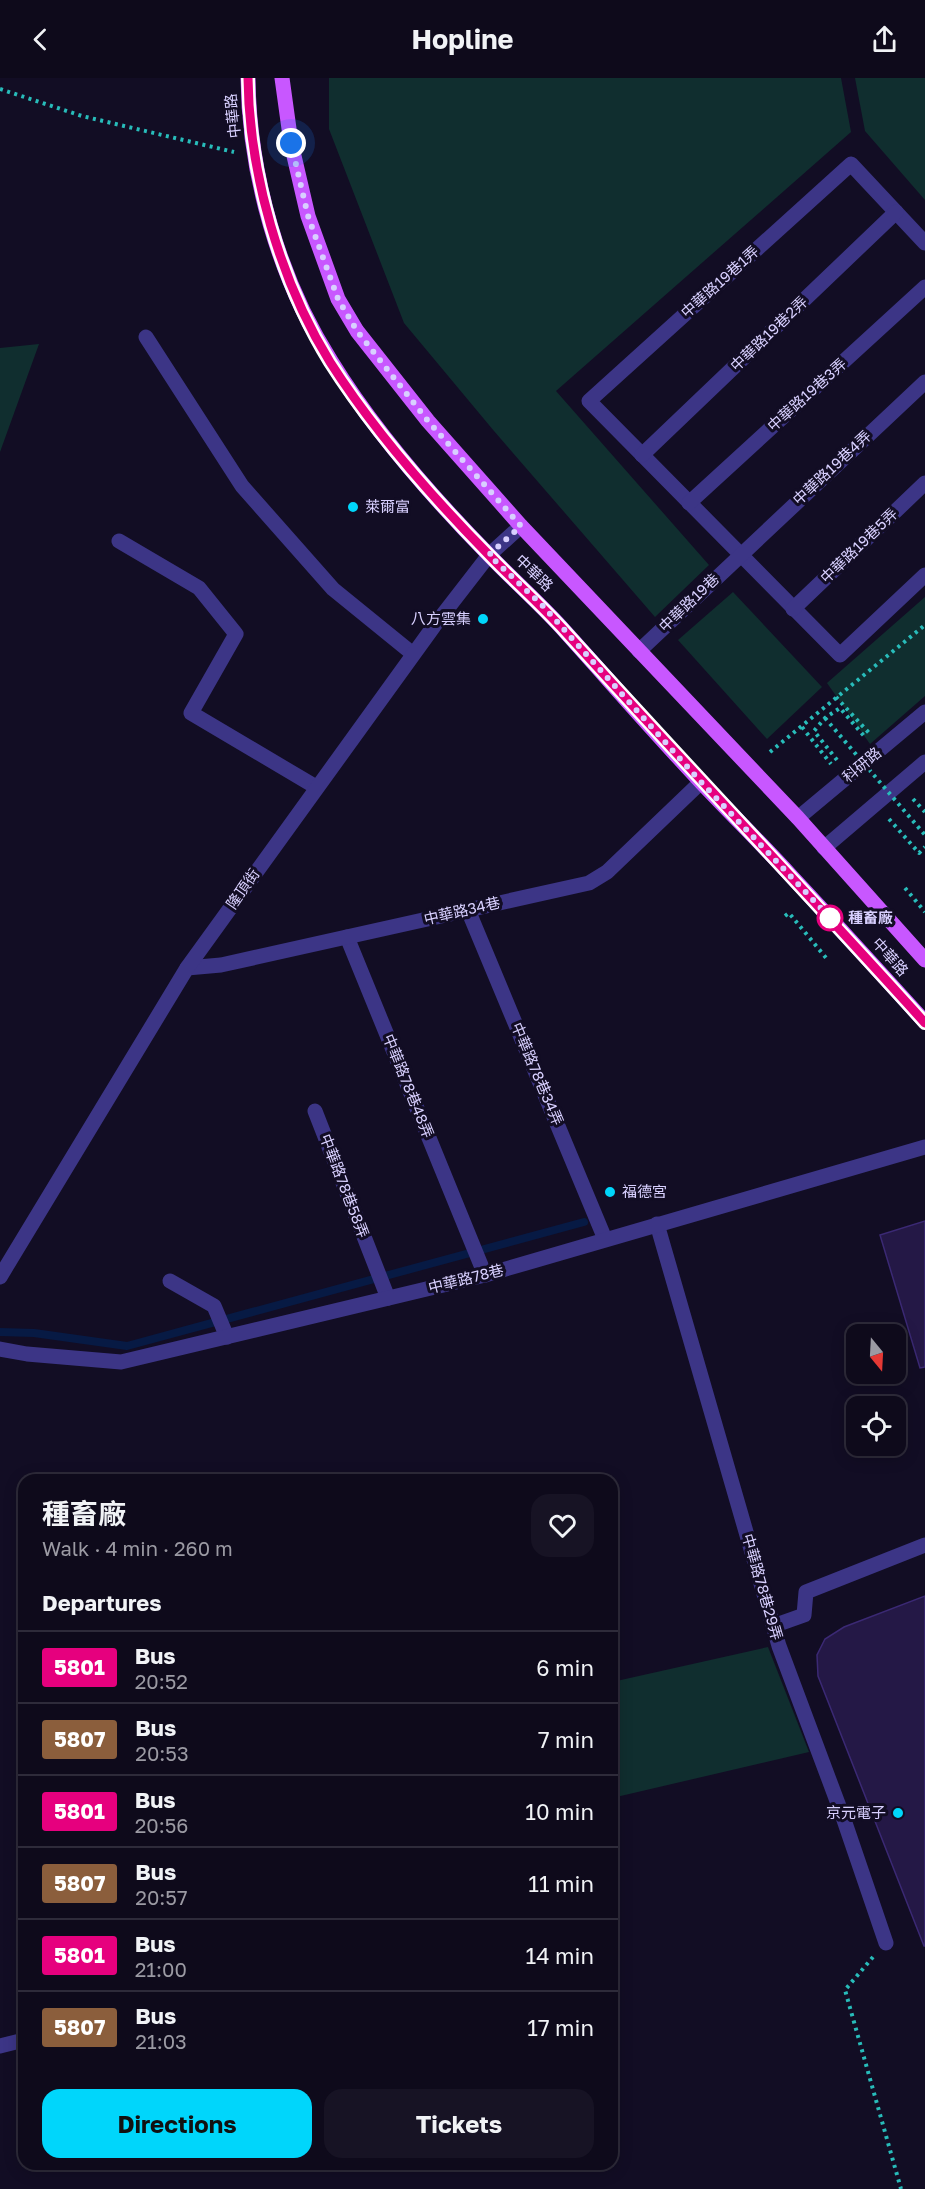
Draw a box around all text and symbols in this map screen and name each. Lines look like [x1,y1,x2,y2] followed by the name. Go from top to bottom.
[24,23,57,56] icon: back
[411,23,514,55] text: Hopline
[868,23,901,56] icon: share
[221,93,243,139] street label: 中華路
[276,128,306,158] your location
[677,242,762,321] street label: 中華路19巷1弄
[726,292,811,375] street label: 中華路19巷2弄
[763,354,850,434] street label: 中華路19巷3弄
[788,426,874,508] street label: 中華路19巷4弄
[365,497,410,515] place label: 萊爾富
[346,500,360,514] marker: 萊爾富
[816,504,901,587] street label: 中華路19巷5弄
[512,550,557,594] street label: 中華路
[655,569,722,635] street label: 中華路19巷
[411,609,471,627] place label: 八方雲集
[476,612,490,626] marker: 八方雲集
[838,743,884,786] street label: 科研路
[222,865,262,912] street label: 隆頂街
[422,892,502,928] street label: 中華路34巷
[817,905,843,931] marker: 種畜廠
[848,908,893,926] place label: 種畜廠
[869,934,912,979] street label: 中華路
[508,1019,568,1128] street label: 中華路78巷34弄
[380,1031,438,1140] street label: 中華路78巷48弄
[317,1131,373,1240] street label: 中華路78巷58弄
[622,1182,667,1200] place label: 福德宮
[603,1185,617,1199] marker: 福德宮
[426,1260,505,1296] street label: 中華路78巷
[846,1324,906,1384] north arrow
[846,1324,906,1456] map controls
[846,1396,906,1456] button: locate
[531,1494,594,1557] button: heart
[42,1497,126,1530] text: 種畜廠
[739,1531,787,1642] street label: 中華路78巷29弄
[42,1536,233,1560] text: Walk · 4 min · 260 m
[42,1589,161,1616] text: Departures
[135,1642,176,1669] text: Bus
[54,1654,105,1680] text: 5801
[536,1654,594,1681] text: 6 min
[135,1669,188,1693] text: 20:52
[135,1714,176,1741] text: Bus
[54,1726,105,1752] text: 5807
[538,1726,594,1753] text: 7 min
[135,1741,189,1765] text: 20:53
[135,1786,176,1813] text: Bus
[54,1798,105,1824] text: 5801
[525,1798,594,1825] text: 10 min
[826,1803,886,1821] place label: 京元電子
[891,1806,905,1820] marker: 京元電子
[135,1813,188,1837] text: 20:56
[135,1858,176,1885] text: Bus
[54,1870,105,1896] text: 5807
[528,1870,594,1897] text: 11 min
[135,1885,188,1909] text: 20:57
[135,1930,176,1957] text: Bus
[54,1942,105,1968] text: 5801
[526,1942,594,1969] text: 14 min
[135,1957,187,1981] text: 21:00
[135,2002,176,2029] text: Bus
[54,2014,105,2040] text: 5807
[527,2014,594,2041] text: 17 min
[135,2029,187,2053] text: 21:03
[42,2089,312,2158] button: Directions
[324,2089,594,2158] button: Tickets

